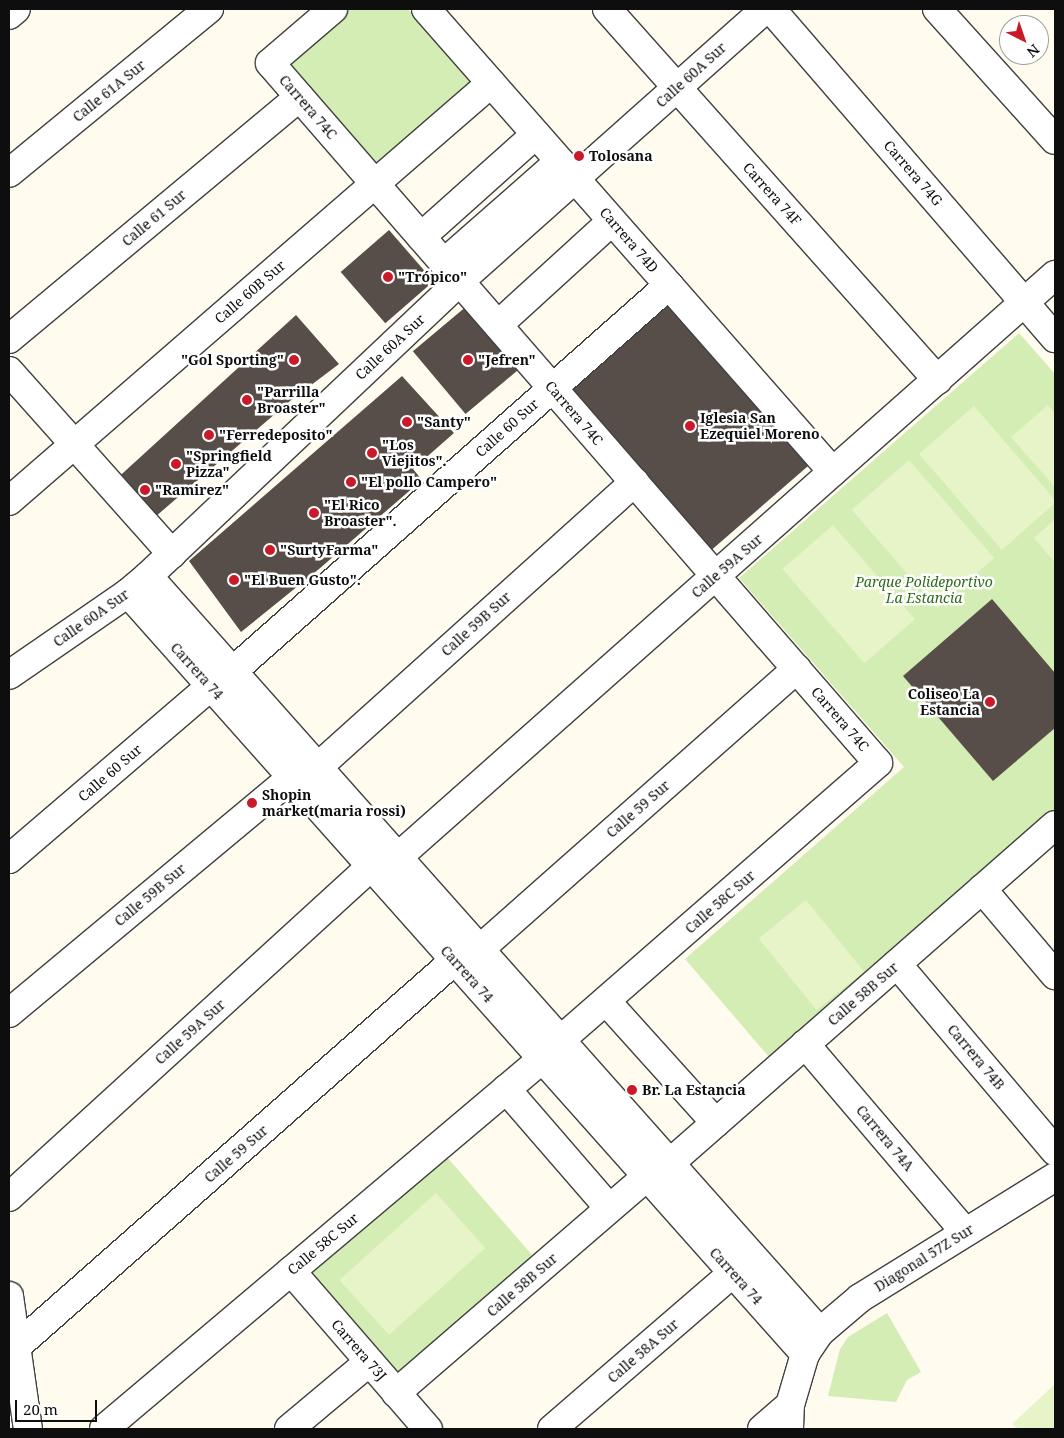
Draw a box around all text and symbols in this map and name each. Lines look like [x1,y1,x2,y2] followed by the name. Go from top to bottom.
[999,15,1049,65] north arrow
[652,39,730,111] street label: Calle 60A Sur
[1023,40,1044,62] text: N
[69,57,149,125] street label: Calle 61A Sur
[276,72,340,142] street label: Carrera 74C
[880,137,946,209] street label: Carrera 74G
[589,148,653,164] place label: Tolosana
[573,150,585,162] marker: Tolosana
[739,159,805,229] street label: Carrera 74F
[118,186,190,250] street label: Calle 61 Sur
[596,204,662,276] street label: Carrera 74D
[211,257,289,327] street label: Calle 60B Sur
[398,269,467,285] place label: "Trópico"
[382,271,394,283] marker: "Trópico"
[352,311,428,383] street label: Calle 60A Sur
[181,352,284,368] place label: "Gol Sporting"
[478,352,536,368] place label: "Jefren"
[288,354,300,366] marker: "Gol Sporting"
[462,354,474,366] marker: "Jefren"
[542,378,606,448] street label: Carrera 74C
[257,384,326,417] place label: "Parrilla Broaster"
[241,394,253,406] marker: "Parrilla Broaster"
[472,395,542,461] street label: Calle 60 Sur
[700,410,820,442] place label: Iglesia San Ezequiel Moreno
[417,414,471,430] place label: "Santy"
[401,416,413,428] marker: "Santy"
[684,420,696,432] marker: Iglesia San Ezequiel Moreno
[219,427,333,443] place label: "Ferredeposito"
[203,429,215,441] marker: "Ferredeposito"
[382,437,447,470] place label: "Los Viejitos".
[366,447,378,459] marker: "Los Viejitos".
[186,448,272,481] place label: "Springfield Pizza"
[170,458,182,470] marker: "Springfield Pizza"
[361,474,497,490] place label: "El pollo Campero"
[345,476,357,488] marker: "El pollo Campero"
[155,482,229,498] place label: "Ramirez"
[139,484,151,496] marker: "Ramirez"
[324,497,397,530] place label: "El Rico Broaster".
[308,507,320,519] marker: "El Rico Broaster".
[688,531,766,601] street label: Calle 59A Sur
[280,542,378,558] place label: "SurtyFarma"
[264,544,276,556] marker: "SurtyFarma"
[244,572,361,588] place label: "El Buen Gusto".
[228,574,240,586] marker: "El Buen Gusto".
[855,574,993,606] park label: Parque Polideportivo La Estancia
[50,586,132,650] street label: Calle 60A Sur
[438,588,514,660] street label: Calle 59B Sur
[167,639,227,703] street label: Carrera 74
[808,684,872,754] street label: Carrera 74C
[908,686,980,719] place label: Coliseo La Estancia
[984,696,996,708] marker: Coliseo La Estancia
[75,741,145,805] street label: Calle 60 Sur
[603,777,673,841] street label: Calle 59 Sur
[262,787,406,820] place label: Shopin market(maria rossi)
[246,797,258,809] marker: Shopin market(maria rossi)
[111,860,189,930] street label: Calle 59B Sur
[682,867,758,937] street label: Calle 58C Sur
[437,942,497,1006] street label: Carrera 74
[824,959,902,1029] street label: Calle 58B Sur
[151,996,229,1068] street label: Calle 59A Sur
[944,1021,1008,1093] street label: Carrera 74B
[642,1082,746,1098] place label: Br. La Estancia
[626,1084,638,1096] marker: Br. La Estancia
[853,1102,917,1174] street label: Carrera 74A
[201,1122,271,1186] street label: Calle 59 Sur
[284,1210,362,1278] street label: Calle 58C Sur
[871,1221,977,1295] street label: Diagonal 57Z Sur
[706,1244,766,1308] street label: Carrera 74
[483,1250,561,1320] street label: Calle 58B Sur
[328,1316,390,1384] street label: Carrera 73J
[604,1316,682,1386] street label: Calle 58A Sur
[18,1390,100,1422] scale bar
[23,1399,58,1419] text: 20 m

